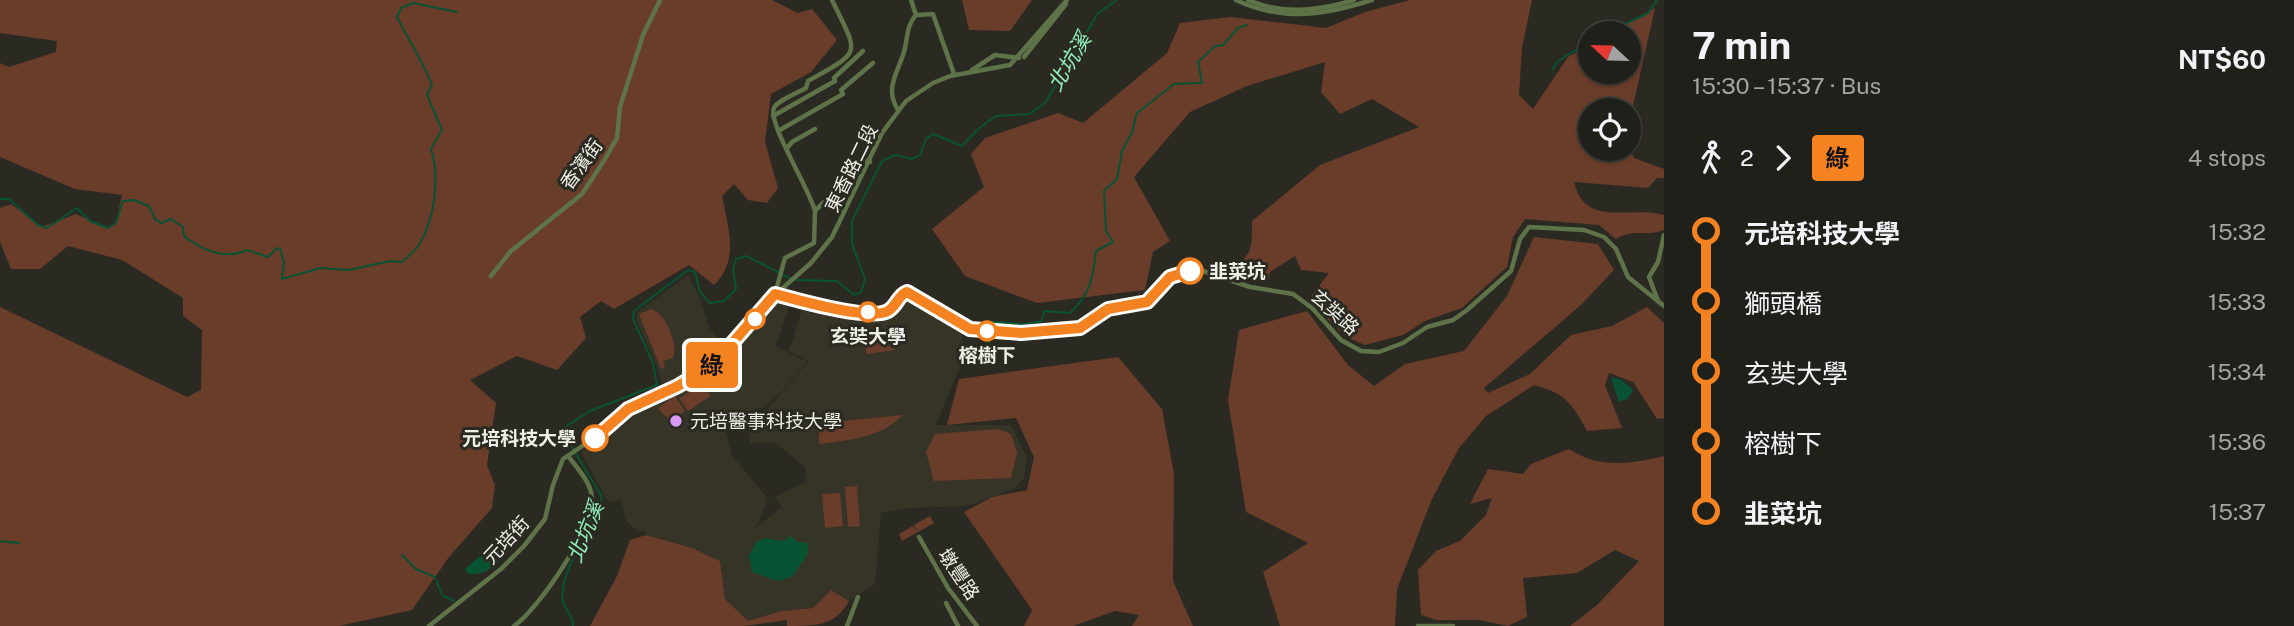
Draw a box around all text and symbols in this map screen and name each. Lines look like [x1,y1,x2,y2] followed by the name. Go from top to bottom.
[1578,21,1642,84] north arrow
[1578,21,1641,161] map controls
[1692,23,1791,68] text: 7 min
[1042,26,1097,95] water label: 北坑溪
[2178,44,2266,75] text: NT$60
[1692,72,1881,99] text: 15:30 – 15:37 · Bus
[1578,98,1641,161] button: locate
[820,120,882,216] street label: 東香路二段
[555,134,607,194] street label: 香濱街
[1692,139,1730,177] icon: walk
[1764,139,1802,177] icon: forward
[1740,144,1754,171] text: 2
[1826,144,1850,172] text: 綠
[2188,144,2266,171] text: 4 stops
[1744,218,1900,249] text: 元培科技大學
[2209,218,2266,245] text: 15:32
[1177,258,1203,284] marker: 韭菜坑
[1209,260,1266,282] place label: 韭菜坑
[1306,285,1364,339] street label: 玄奘路
[1744,288,1822,319] text: 獅頭橋
[2208,288,2266,315] text: 15:33
[858,302,878,322] marker: 玄奘大學
[745,309,765,329] unlabelled marker
[977,321,997,341] marker: 榕樹下
[830,325,906,347] place label: 玄奘大學
[689,342,735,388] line badge: 綠
[958,344,1016,366] place label: 榕樹下
[700,351,724,379] text: 綠
[1744,358,1848,389] text: 玄奘大學
[2208,358,2266,385] text: 15:34
[690,410,842,432] place label: 元培醫事科技大學
[668,413,684,429] marker: 元培醫事科技大學
[582,425,608,451] marker: 元培科技大學
[462,427,576,449] place label: 元培科技大學
[1744,428,1822,459] text: 榕樹下
[2208,428,2266,455] text: 15:36
[562,495,610,566] water label: 北坑溪
[1744,498,1822,529] text: 韭菜坑
[2209,498,2266,525] text: 15:37
[479,512,533,568] street label: 元培街
[934,544,984,604] street label: 墩豐路

